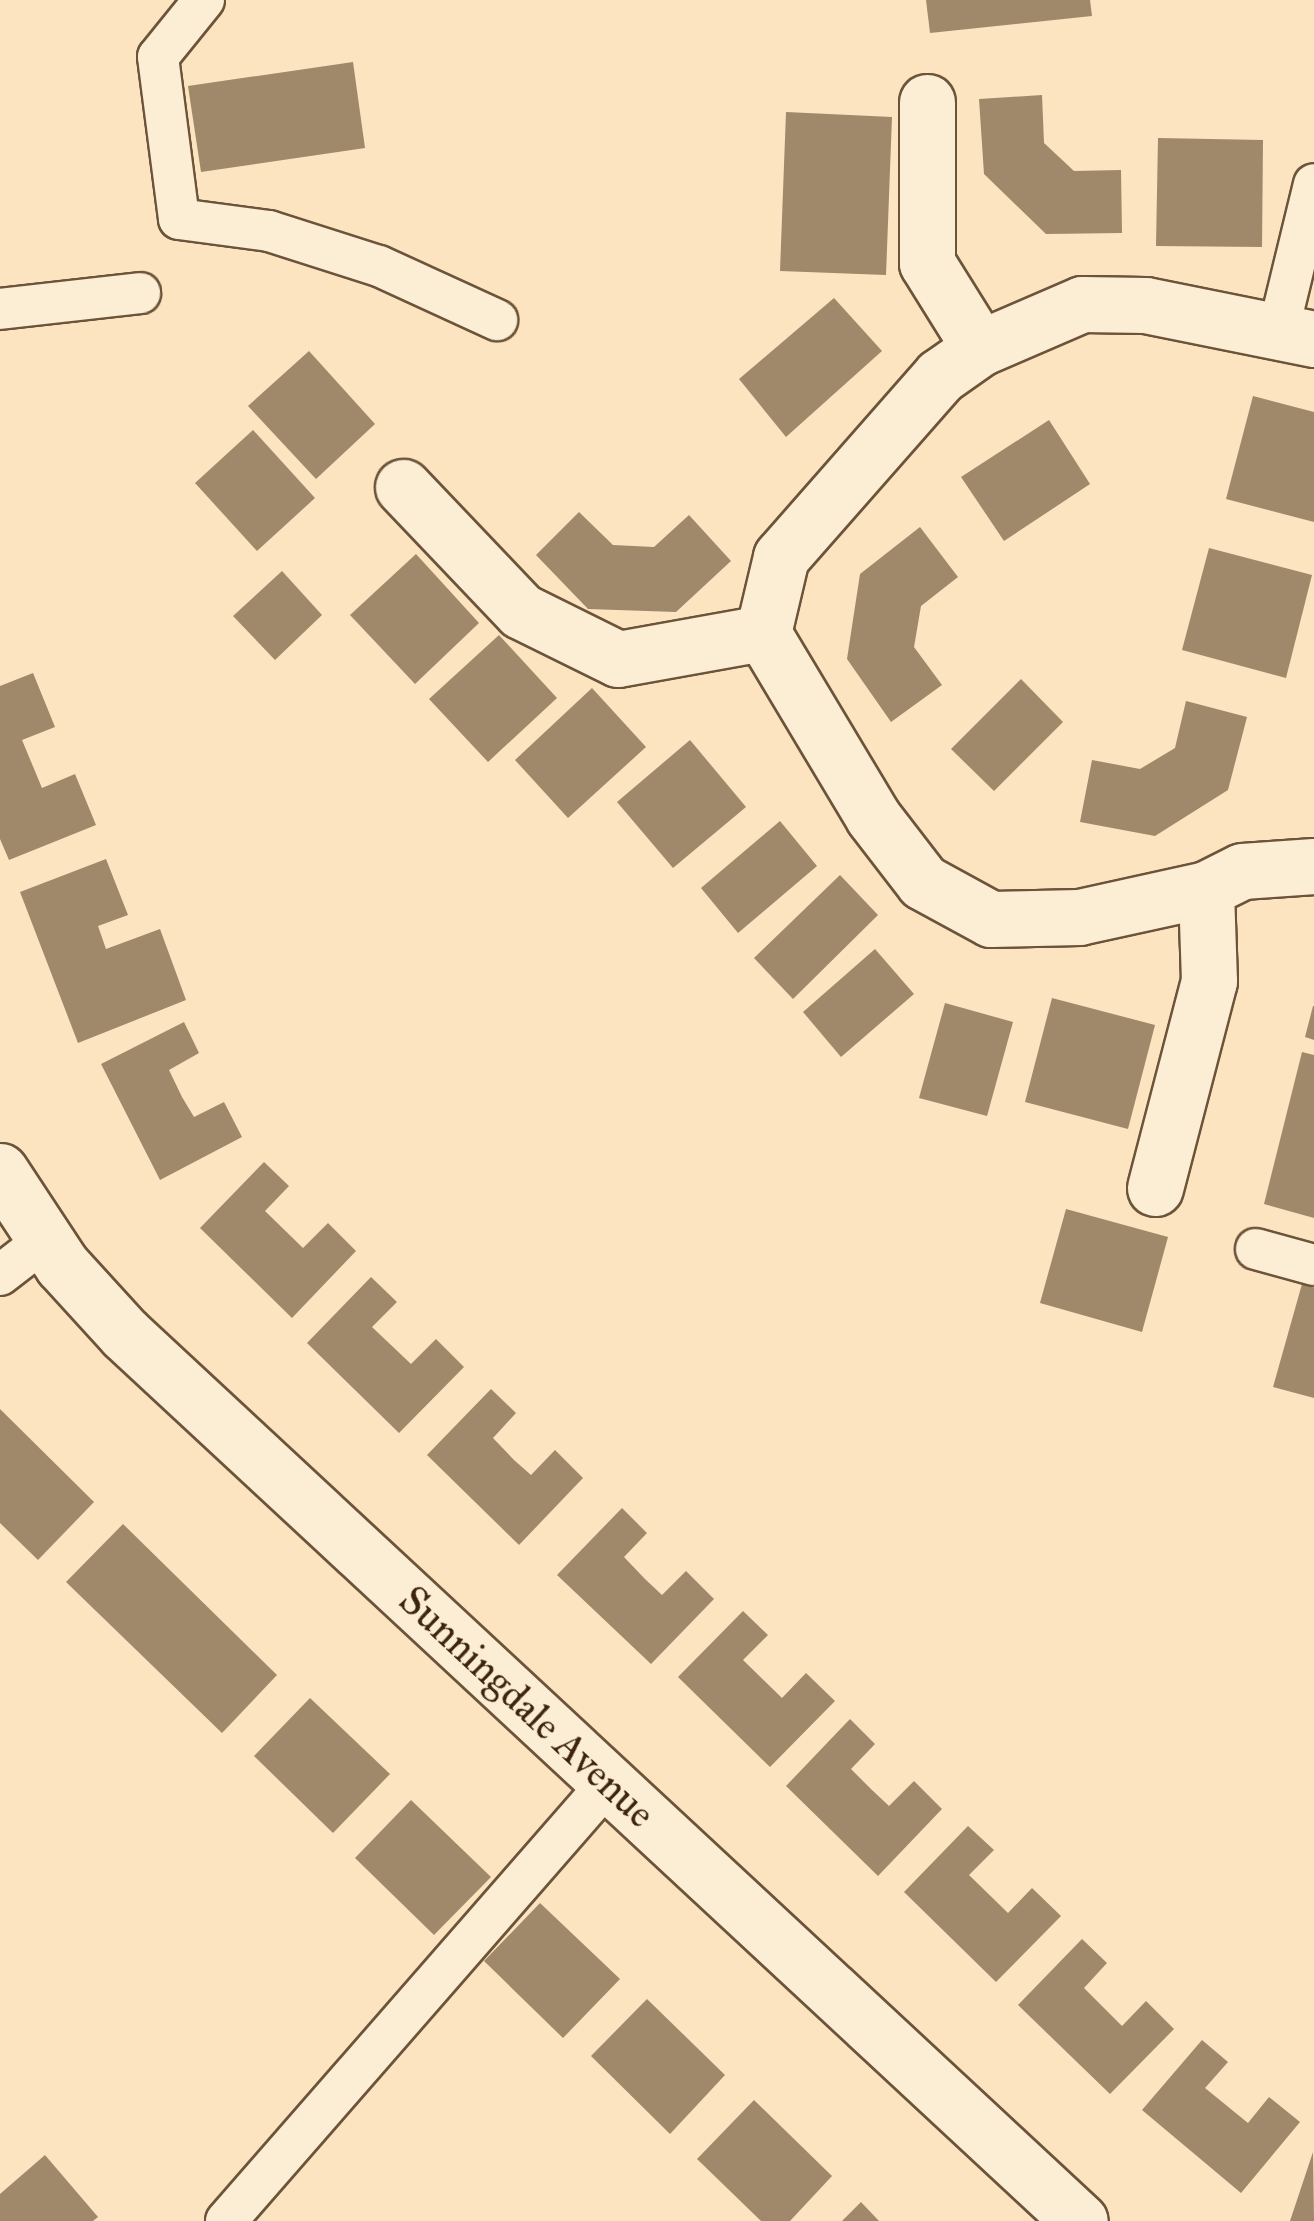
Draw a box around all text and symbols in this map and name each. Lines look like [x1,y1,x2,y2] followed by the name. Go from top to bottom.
[389,1576,665,1838] street label: Sunningdale Avenue

